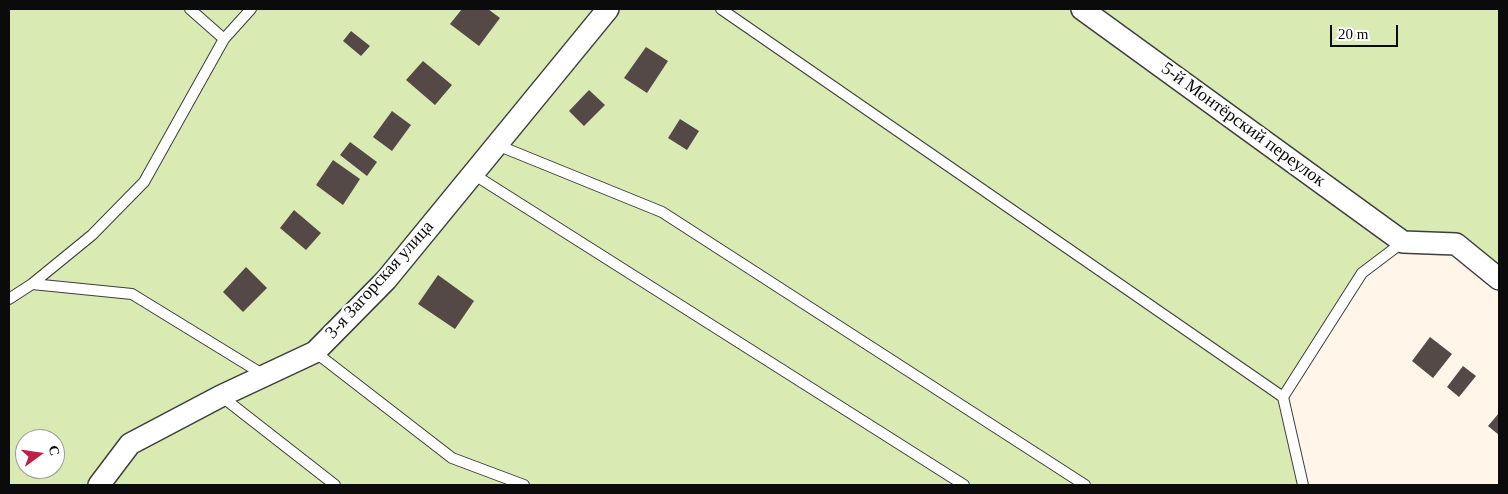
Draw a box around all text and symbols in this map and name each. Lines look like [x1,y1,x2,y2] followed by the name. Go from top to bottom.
[1333,15,1400,47] scale bar
[1338,26,1368,42] text: 20 m
[1157,58,1329,192] street label: 5-й Монтёрский переулок
[321,217,439,343] street label: 3-я Загорская улица
[15,429,65,479] north arrow
[46,444,63,457] text: С

